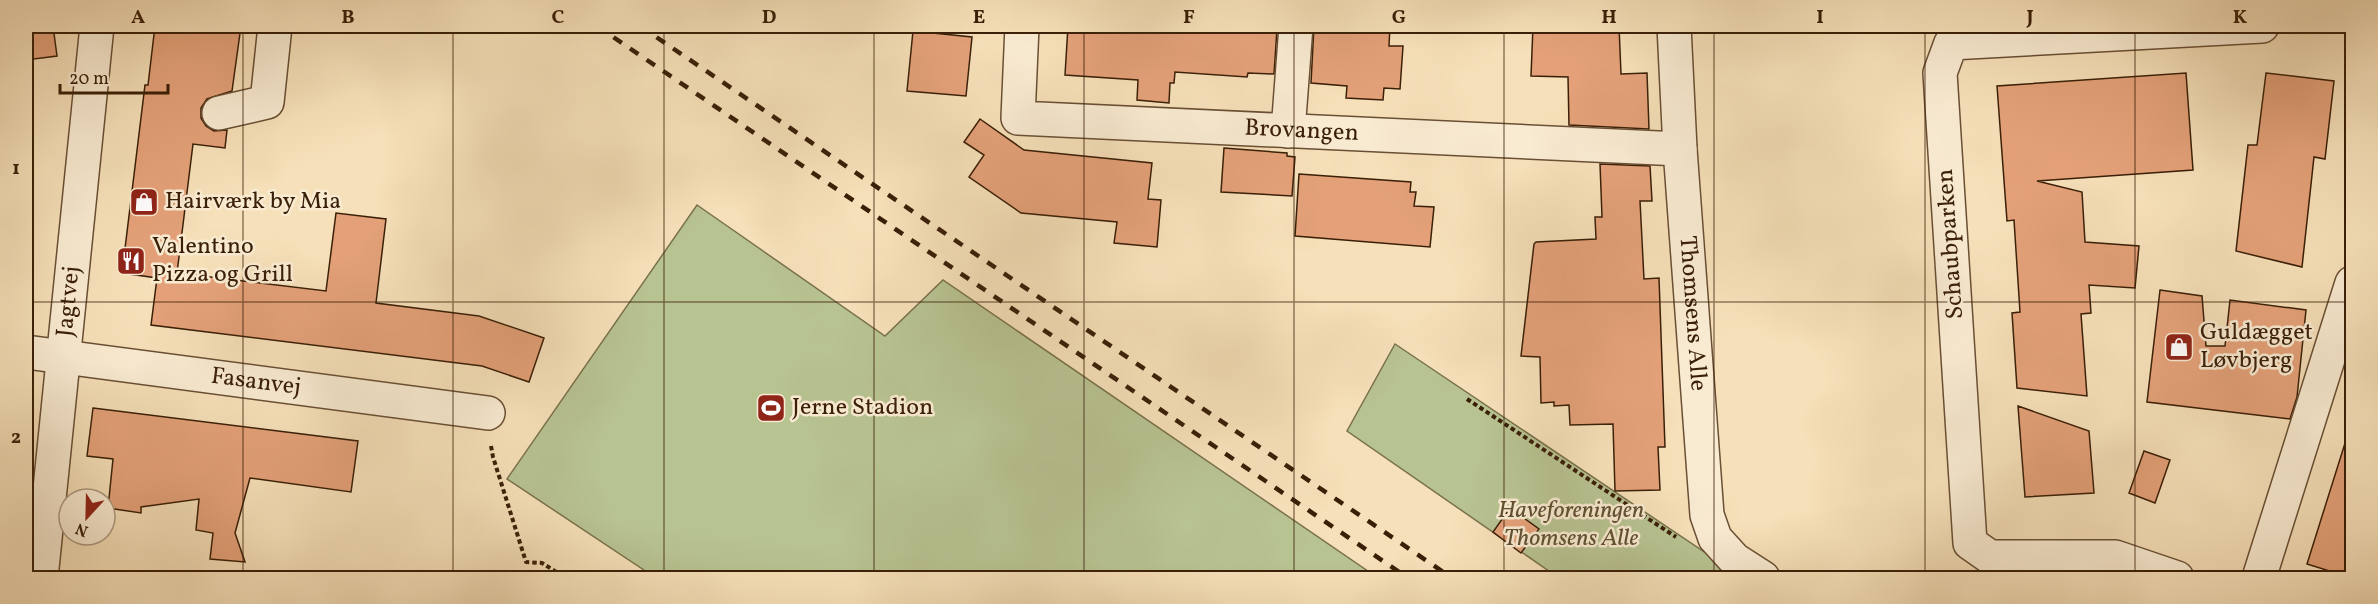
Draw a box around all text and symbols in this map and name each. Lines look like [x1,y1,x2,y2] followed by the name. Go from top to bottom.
[131,4,145,32] text: A
[341,4,355,32] text: B
[552,4,565,32] text: C
[762,4,776,32] text: D
[973,4,985,32] text: E
[1183,4,1195,32] text: F
[1392,4,1406,32] text: G
[1601,4,1617,32] text: H
[1816,4,1824,32] text: I
[2025,4,2034,32] text: J
[2233,4,2248,32] text: K
[60,57,168,95] scale bar
[69,67,109,92] text: 20 m
[1244,112,1360,151] street label: Brovangen
[12,155,20,183] text: 1
[1929,168,1973,320] street label: Schaubparken
[165,185,341,219] place label: Hairværk by Mia
[128,186,160,218] shop icon: Hairværk by Mia
[152,230,293,292] place label: Valentino Pizza og Grill
[1669,235,1715,392] street label: Thomsens Alle
[115,245,147,277] restaurant icon: Valentino Pizza og Grill
[49,264,90,339] street label: Jagtvej
[2200,316,2313,378] place label: Guldægget Løvbjerg
[2163,331,2195,363] shop icon: Guldægget Løvbjerg
[209,360,303,405] street label: Fasanvej
[792,391,933,425] place label: Jerne Stadion
[755,392,787,424] sports icon: Jerne Stadion
[11,424,21,452] text: 2
[57,487,117,547] north arrow
[1498,494,1644,556] park label: Haveforeningen Thomsens Alle
[72,517,92,541] text: N

